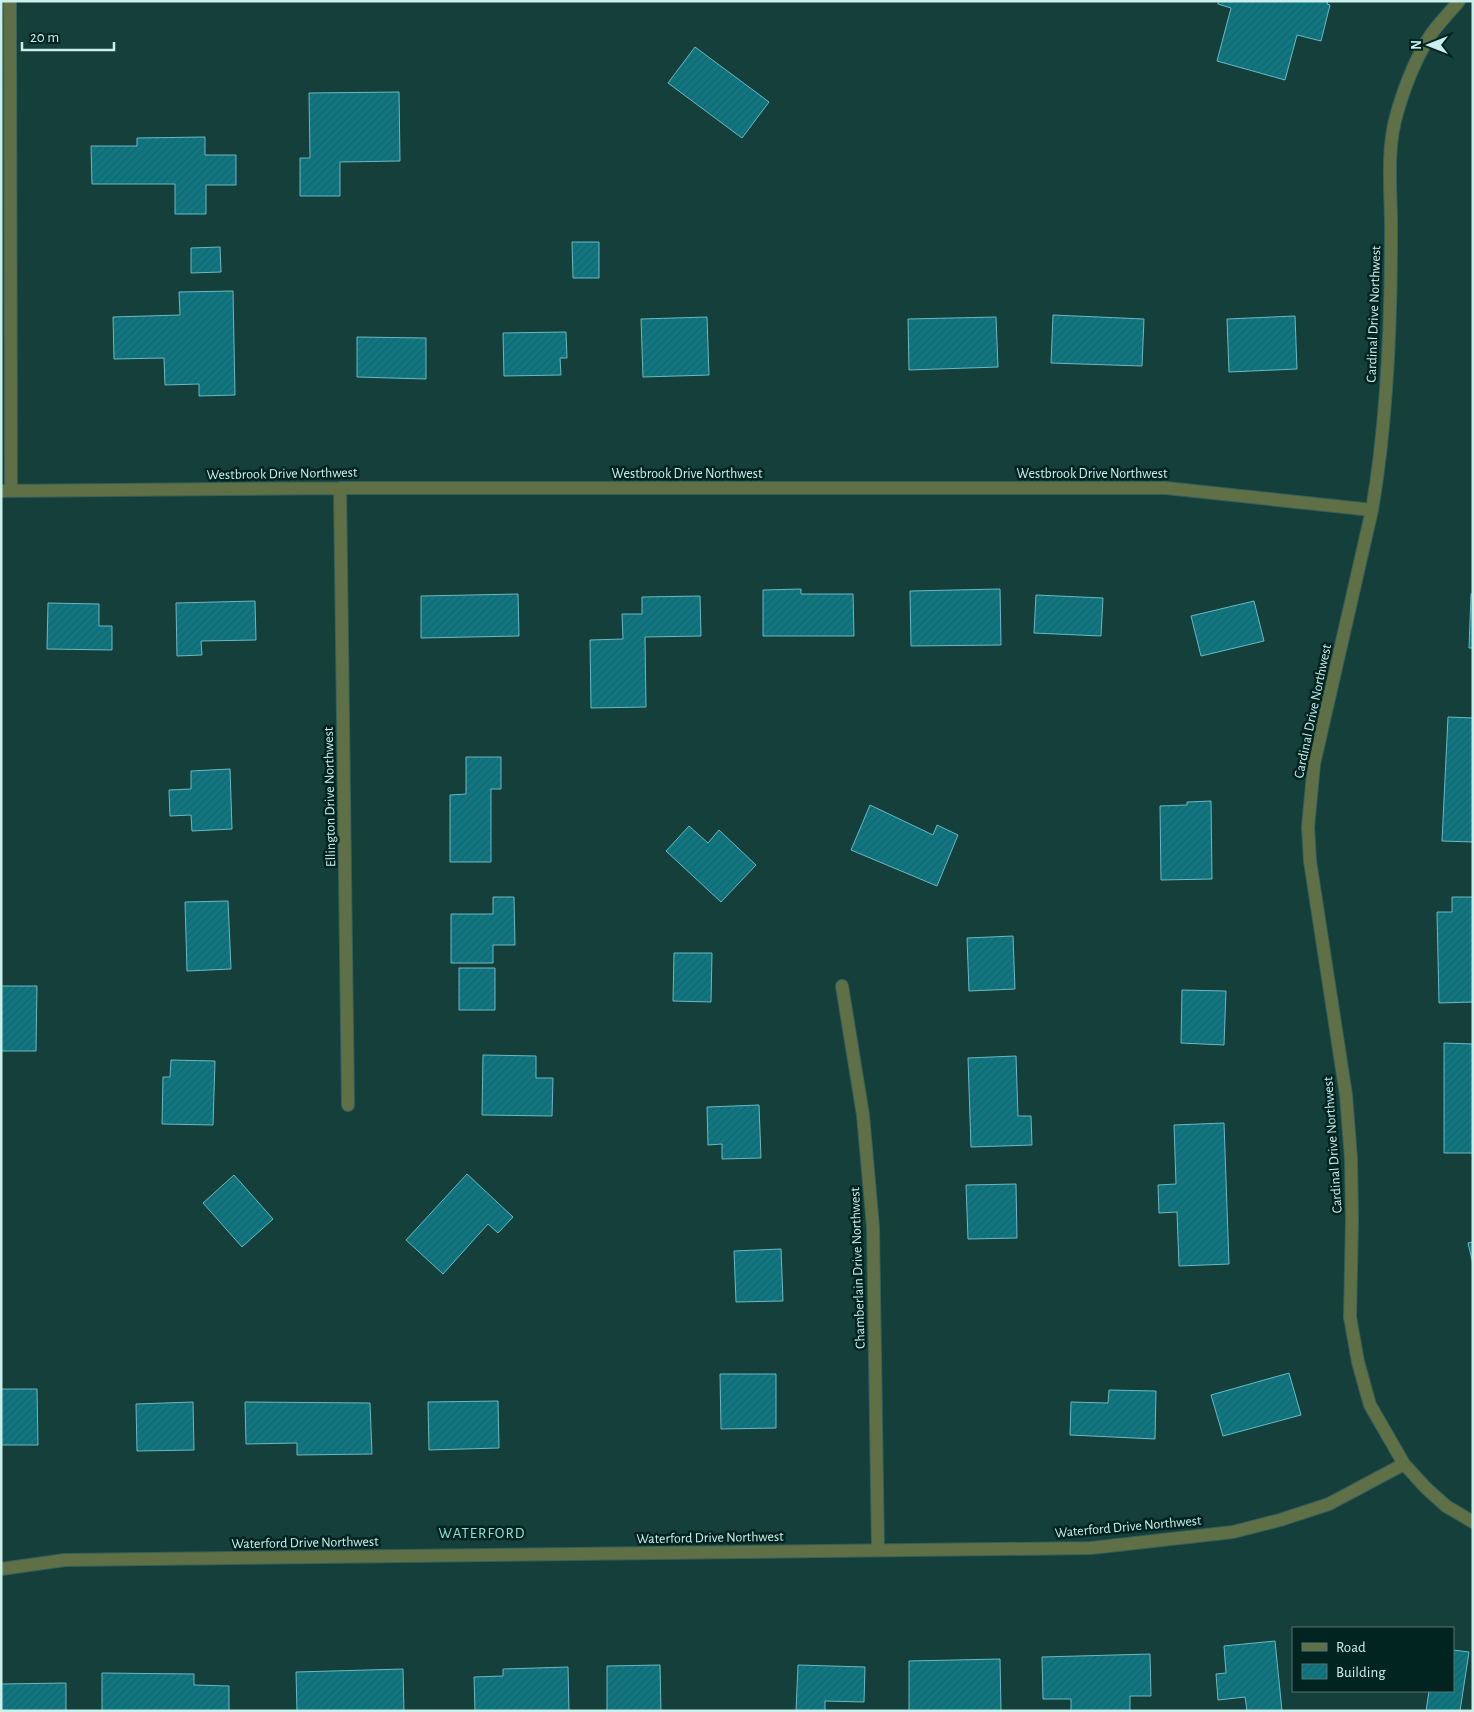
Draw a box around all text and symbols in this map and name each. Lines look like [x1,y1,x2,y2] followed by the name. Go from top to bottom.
[22,20,115,52] scale bar
[1404,20,1454,70] north arrow
[30,30,59,45] text: 20 m
[1410,40,1424,50] text: N
[1365,245,1383,383] street label: Cardinal Drive Northwest
[207,466,358,482] street label: Westbrook Drive Northwest
[612,467,763,481] street label: Westbrook Drive Northwest
[1017,467,1168,481] street label: Westbrook Drive Northwest
[1292,642,1334,780] street label: Cardinal Drive Northwest
[322,726,338,867] street label: Ellington Drive Northwest
[1321,1076,1345,1214] street label: Cardinal Drive Northwest
[848,1186,868,1349] street label: Chamberlain Drive Northwest
[1054,1514,1202,1540] street label: Waterford Drive Northwest
[439,1526,525,1541] district label: WATERFORD
[636,1530,784,1546] street label: Waterford Drive Northwest
[231,1535,379,1551] street label: Waterford Drive Northwest
[1292,1627,1454,1692] legend
[1336,1640,1366,1655] text: Road
[1336,1665,1386,1680] text: Building

